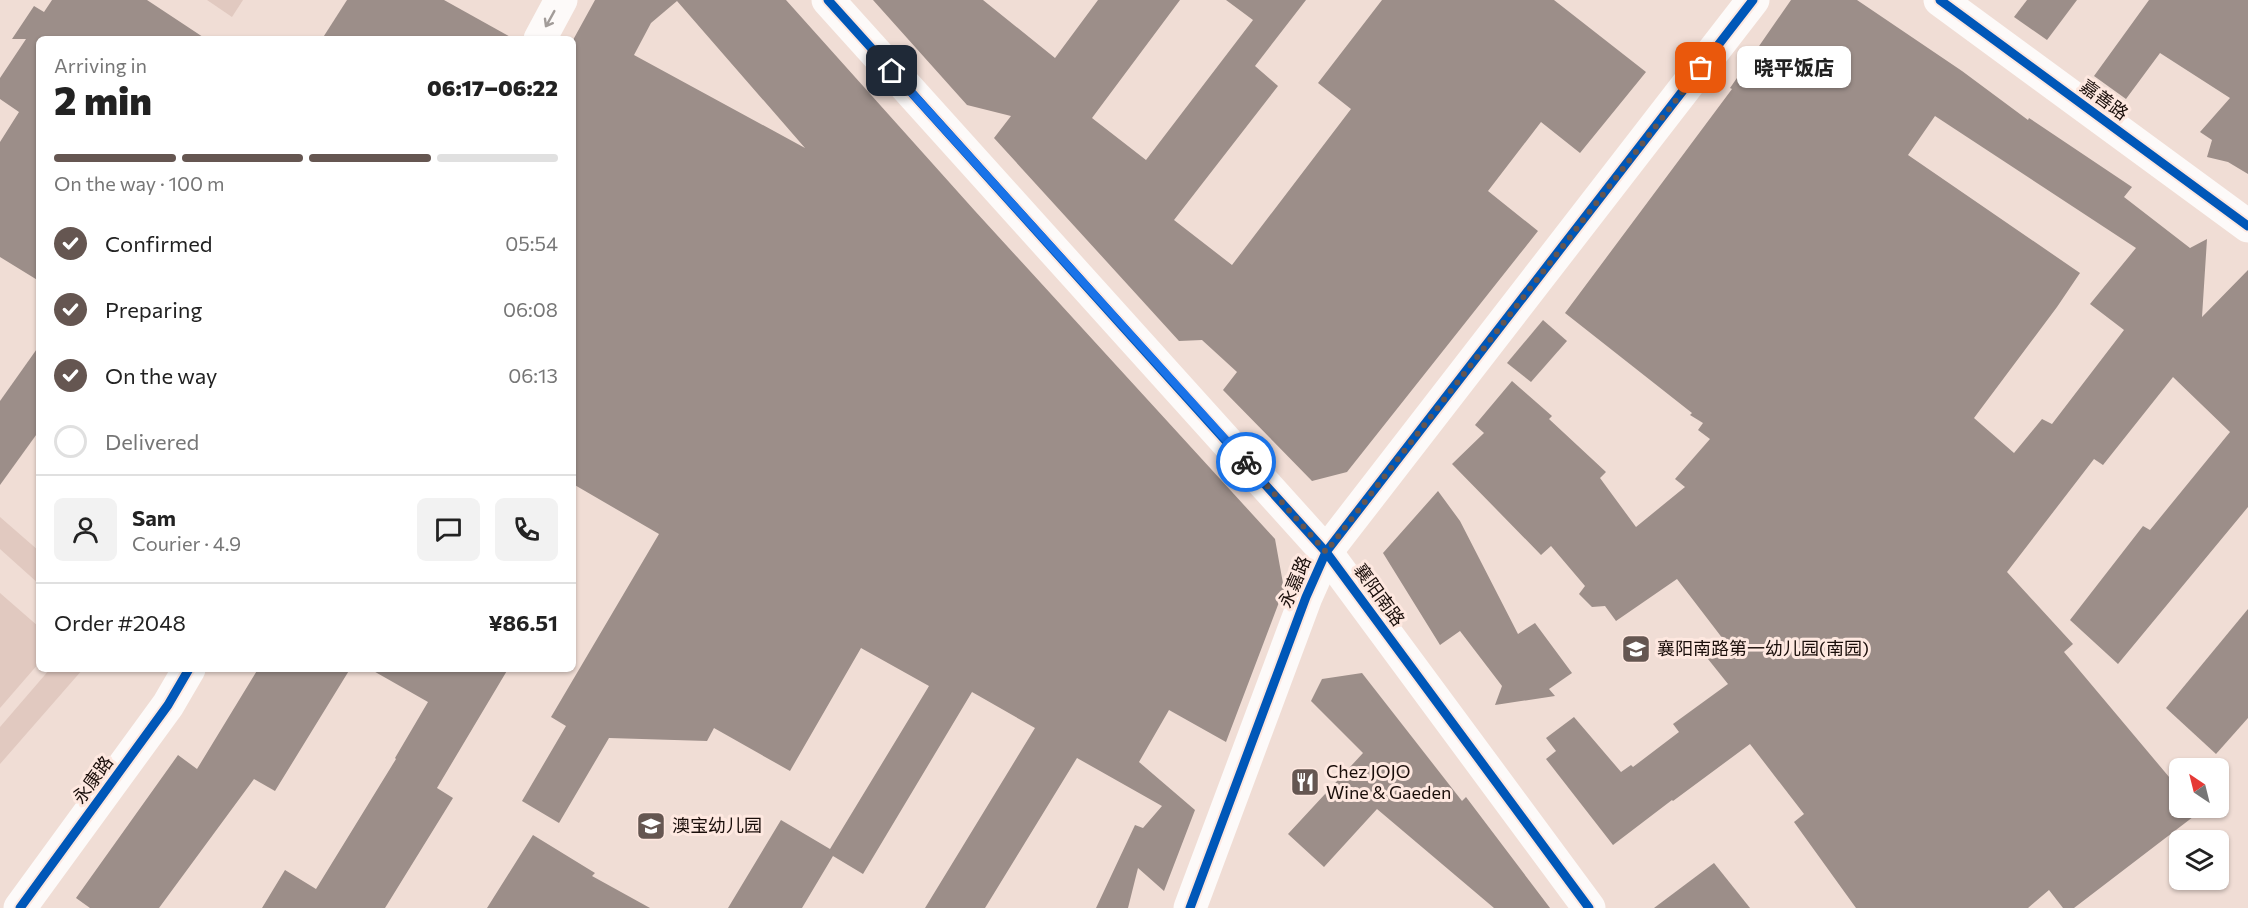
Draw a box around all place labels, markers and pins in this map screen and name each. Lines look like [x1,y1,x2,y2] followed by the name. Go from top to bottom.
[1675,42,1726,93] pin
[866,45,917,96] pin
[1737,47,1851,89] callout: 晓平饭店
[1620,633,1652,665] school or university icon: 襄阳南路第一幼儿园(南园)
[1657,637,1869,659] place label: 襄阳南路第一幼儿园(南园)
[1326,760,1451,803] place label: Chez JOJO Wine & Gaeden
[1289,766,1321,798] restaurant icon: Chez JOJO Wine & Gaeden
[635,810,667,842] school or university icon: 澳宝幼儿园
[672,814,762,836] place label: 澳宝幼儿园

